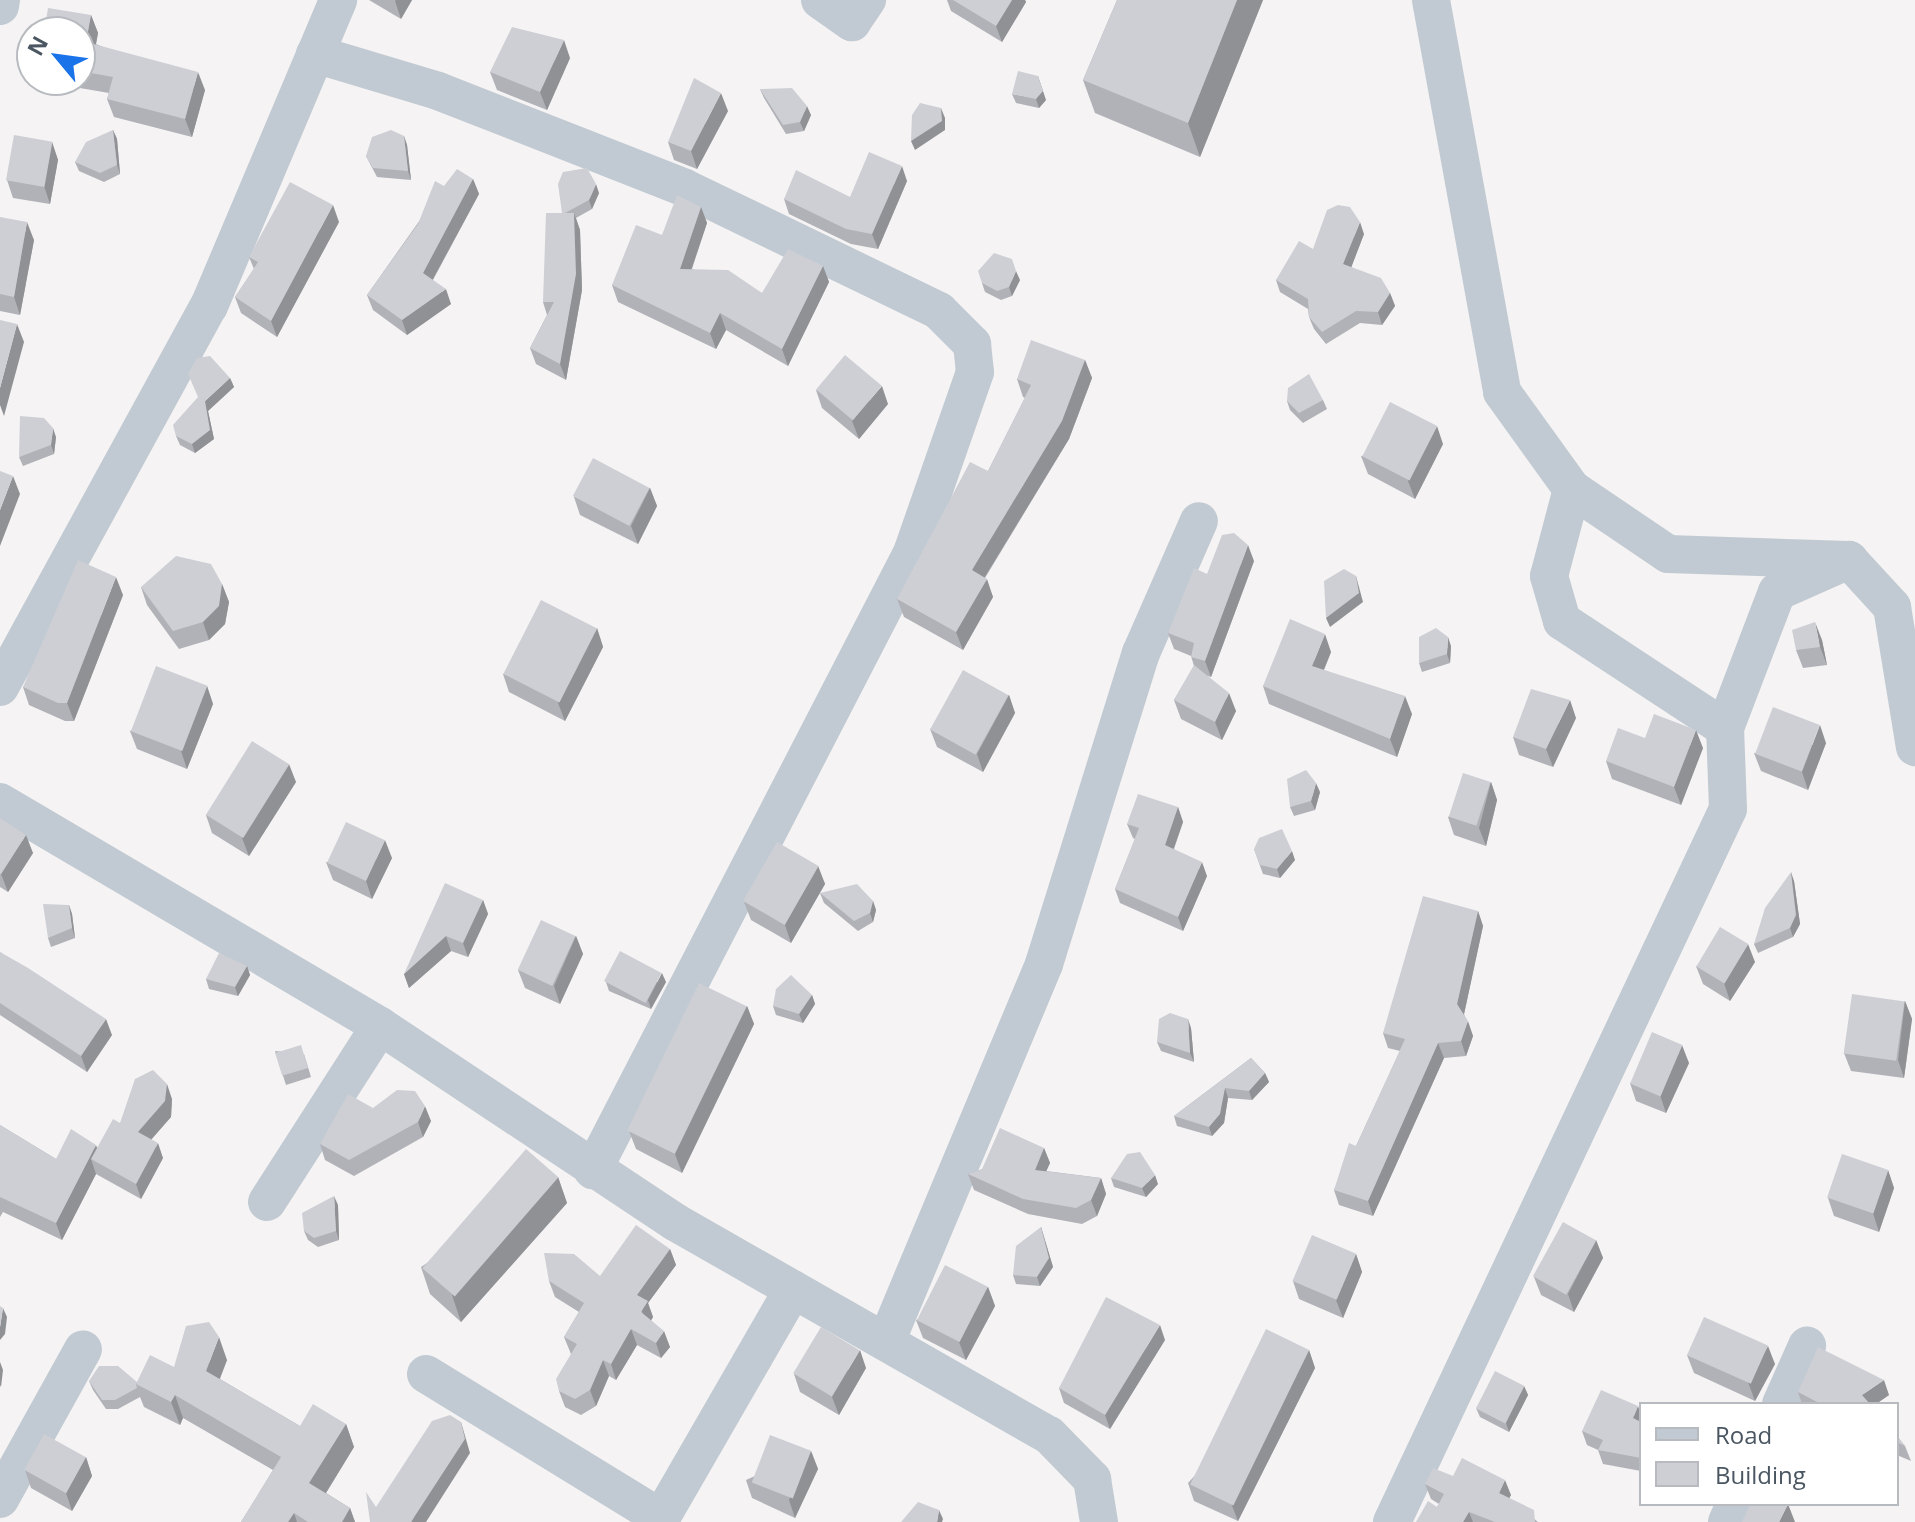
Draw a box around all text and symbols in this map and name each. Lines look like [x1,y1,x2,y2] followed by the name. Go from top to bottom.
[16,16,96,96] north arrow
[19,30,54,60] text: N
[1639,1402,1899,1506] legend
[1715,1418,1772,1451] text: Road
[1715,1458,1806,1491] text: Building

